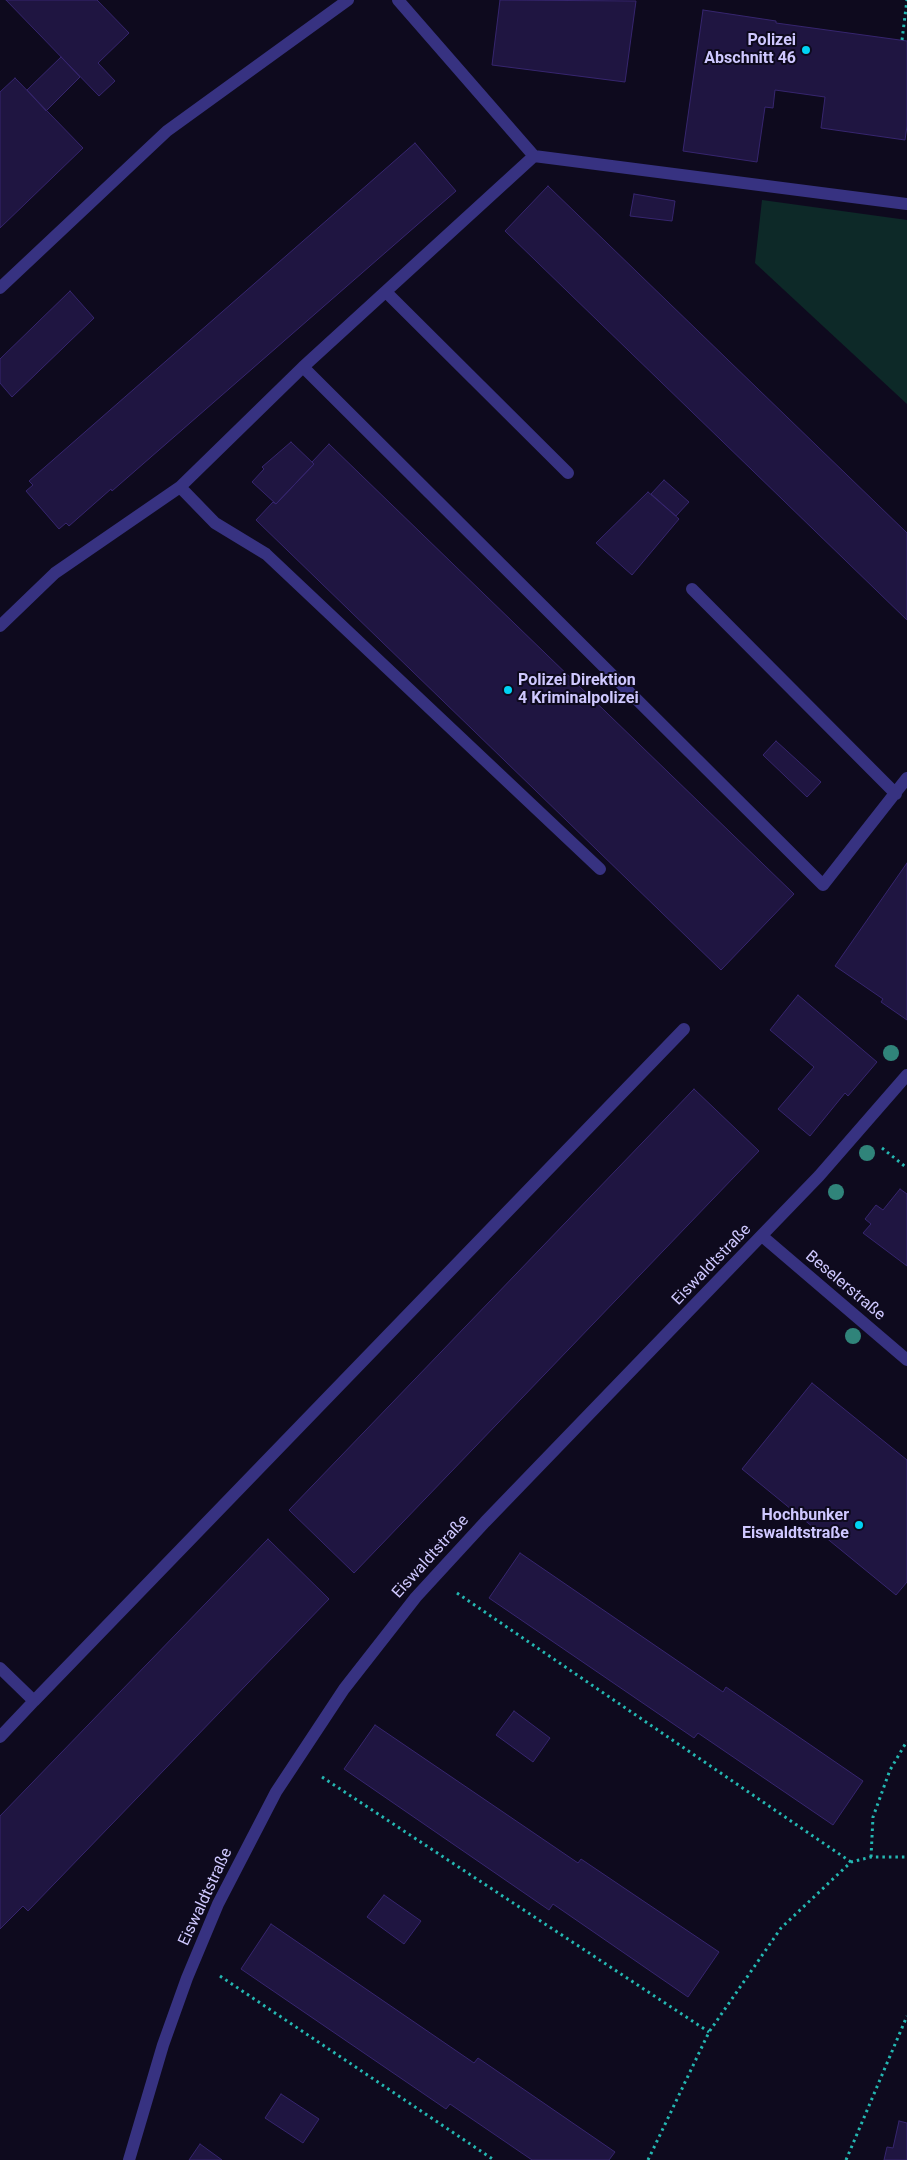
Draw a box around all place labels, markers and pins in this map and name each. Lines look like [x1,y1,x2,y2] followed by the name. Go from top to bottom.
[704,31,796,69] place label: Polizei Abschnitt 46
[800,44,812,56] marker: Polizei Abschnitt 46
[518,671,639,709] place label: Polizei Direktion 4 Kriminalpolizei
[502,684,514,696] marker: Polizei Direktion 4 Kriminalpolizei
[742,1506,849,1544] place label: Hochbunker Eiswaldtstraße
[853,1519,865,1531] marker: Hochbunker Eiswaldtstraße

